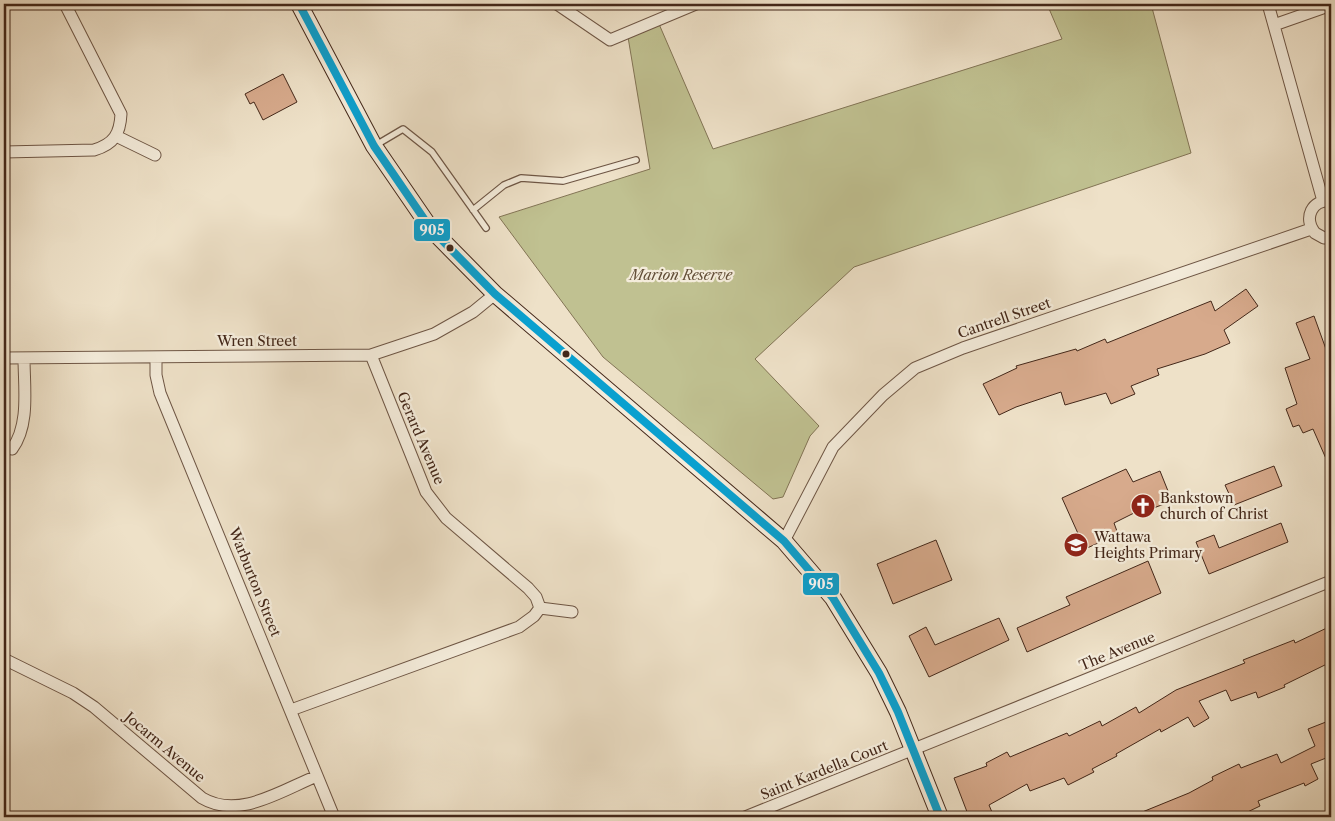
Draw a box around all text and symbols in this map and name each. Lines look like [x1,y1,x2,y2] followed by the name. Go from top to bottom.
[413,218,451,242] line badge: 905
[420,221,445,239] text: 905
[445,243,455,253] unlabelled marker
[628,266,733,284] park label: Marion Reserve
[955,294,1053,342] street label: Cantrell Street
[216,332,297,350] street label: Wren Street
[561,349,571,359] unlabelled marker
[393,389,449,487] street label: Gerard Avenue
[1160,489,1268,523] place label: Bankstown church of Christ
[1130,493,1156,519] church icon: Bankstown church of Christ
[225,524,285,639] street label: Warburton Street
[1093,528,1202,562] place label: Wattawa Heights Primary
[1063,532,1089,558] school or university icon: Wattawa Heights Primary
[802,572,840,596] line badge: 905
[809,575,834,593] text: 905
[1077,628,1158,674] street label: The Avenue
[119,707,209,786] street label: Jocarm Avenue
[758,736,890,804] street label: Saint Kardella Court

